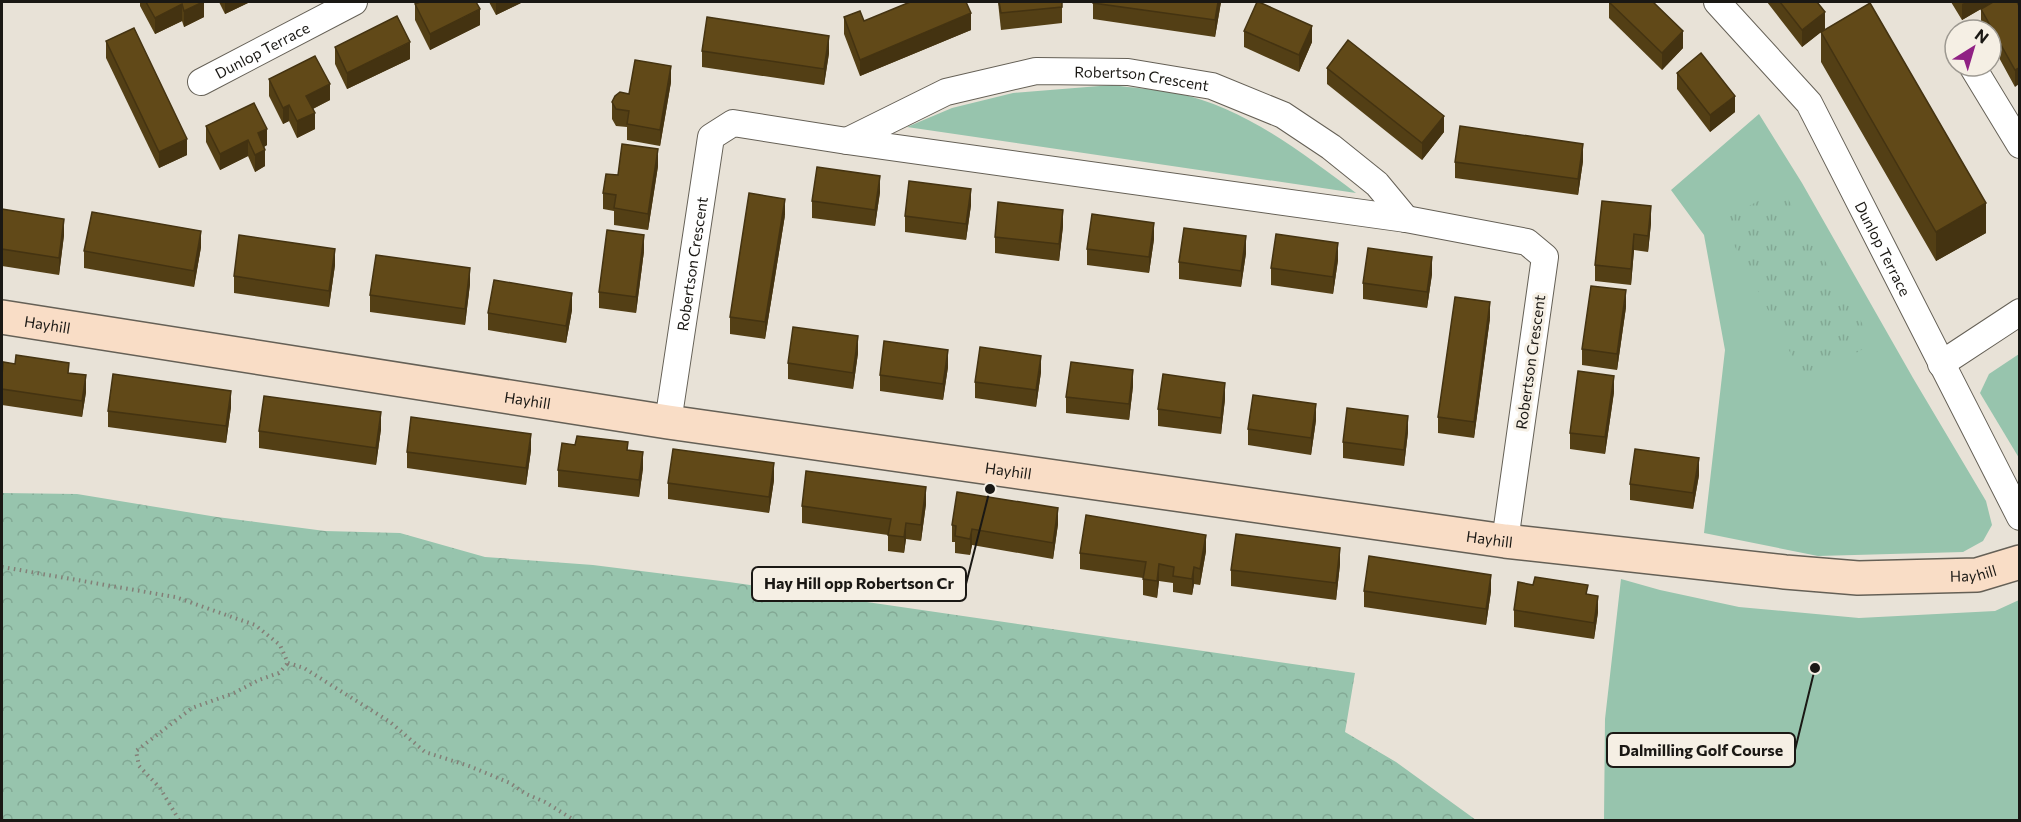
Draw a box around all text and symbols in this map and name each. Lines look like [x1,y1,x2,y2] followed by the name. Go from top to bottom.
[212,18,312,82] street label: Dunlop Terrace
[1943,18,2003,78] north arrow
[1972,24,1993,47] text: N
[1074,62,1210,94] street label: Robertson Crescent
[673,195,711,332] street label: Robertson Crescent
[1852,198,1915,299] street label: Dunlop Terrace
[1512,294,1548,430] street label: Robertson Crescent
[23,312,72,337] street label: Hayhill
[503,387,552,412] street label: Hayhill
[984,458,1033,483] street label: Hayhill
[1465,527,1514,551] street label: Hayhill
[1950,561,1999,585] street label: Hayhill
[752,567,966,601] callout: Hay Hill opp Robertson Cr
[764,573,954,592] text: Hay Hill opp Robertson Cr
[1607,733,1795,767] callout: Dalmilling Golf Course
[1619,740,1783,759] text: Dalmilling Golf Course

